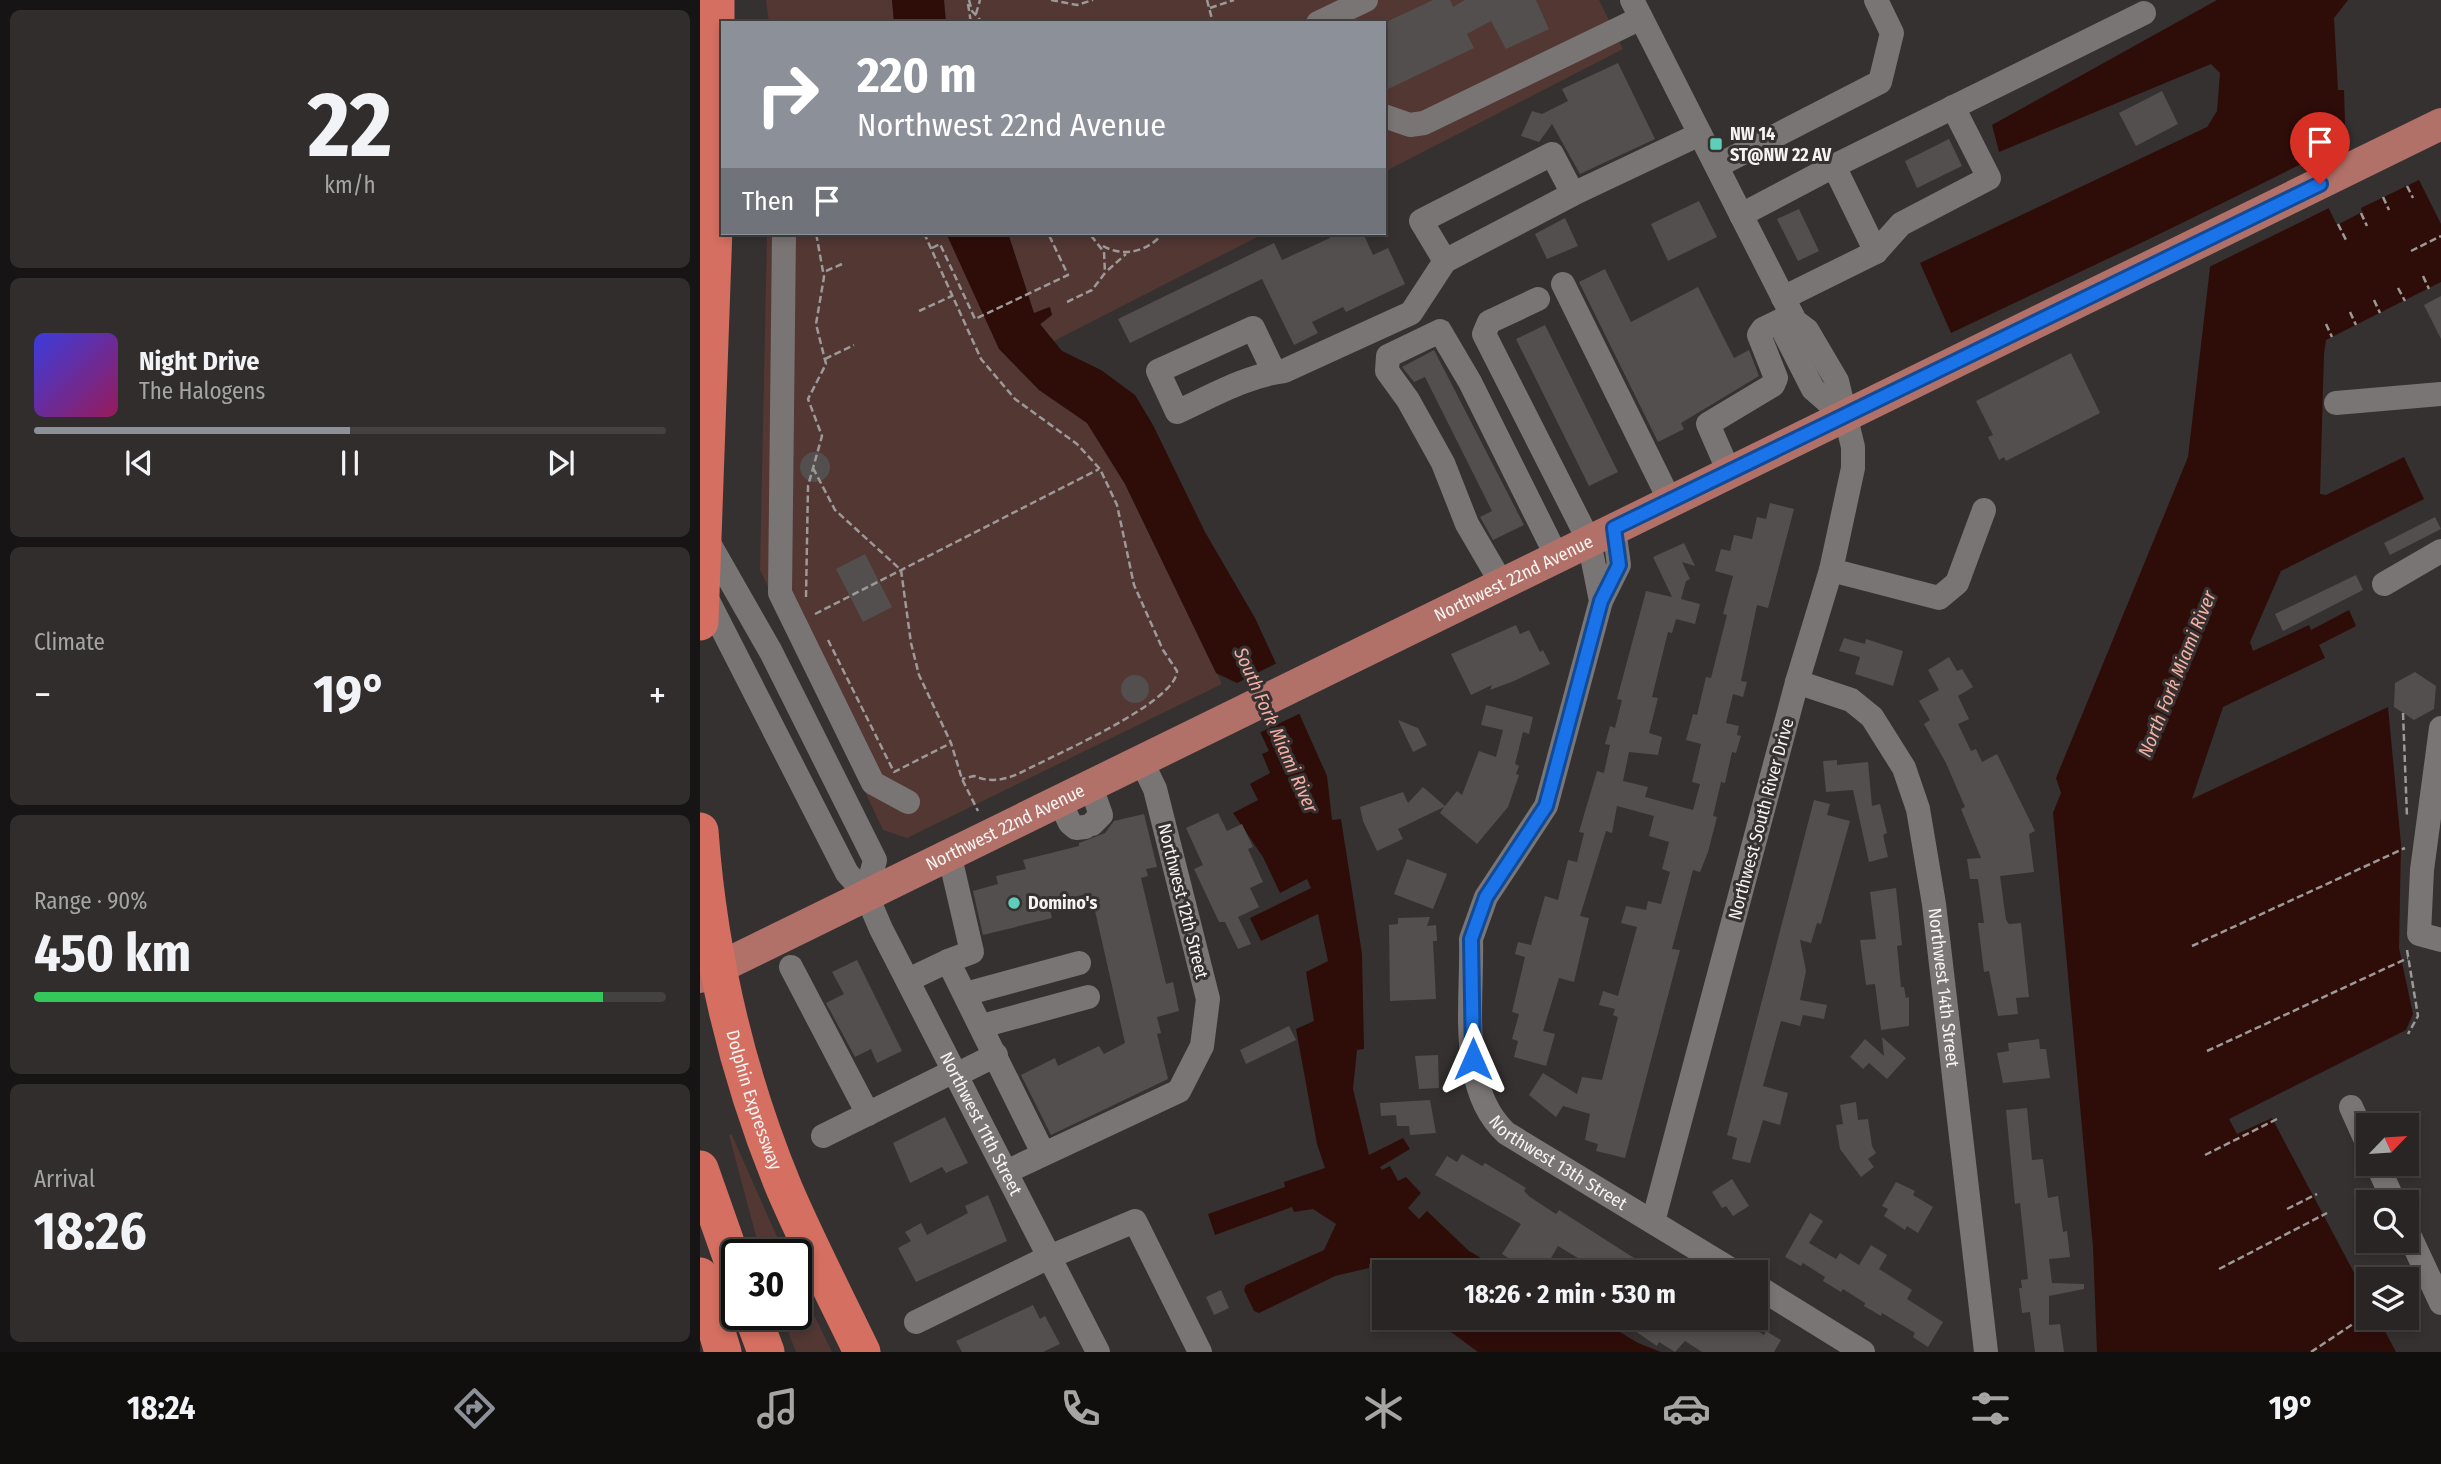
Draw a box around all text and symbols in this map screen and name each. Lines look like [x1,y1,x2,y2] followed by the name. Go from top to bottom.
[857,46,977,105] text: 220 m
[742,49,833,140] icon: right
[308,71,392,180] text: 22
[857,106,1166,144] text: Northwest 22nd Avenue
[2290,112,2350,184] pin
[1730,123,1832,166] place label: NW 14 ST@NW 22 AV
[2301,123,2339,161] icon: arrive
[1708,136,1724,152] marker: NW 14 ST@NW 22 AV
[324,171,376,199] text: km/h
[808,182,846,220] icon: arrive
[742,186,794,217] text: Then
[139,346,259,377] text: Night Drive
[139,377,265,405] text: The Halogens
[120,444,158,482] icon: previous
[331,444,369,482] icon: pause
[542,444,580,482] icon: next
[1431,530,1597,627] street label: Northwest 22nd Avenue
[2133,586,2221,760] water label: North Fork Miami River
[34,628,105,656] text: Climate
[1229,643,1323,817] water label: South Fork Miami River
[313,663,387,726] text: 19°
[34,672,51,718] text: −
[649,672,666,718] text: +
[1723,716,1799,922] street label: Northwest South River Drive
[922,779,1088,876] street label: Northwest 22nd Avenue
[1153,821,1213,981] street label: Northwest 12th Street
[34,887,148,915] text: Range · 90%
[1028,892,1097,914] place label: Domino's
[1006,895,1022,911] marker: Domino's
[1924,907,1964,1069] street label: Northwest 14th Street
[34,922,191,985] text: 450 km
[1436,1022,1510,1096] position arrow
[721,1028,787,1173] street label: Dolphin Expressway
[935,1048,1027,1199] street label: Northwest 11th Street
[1484,1111,1631,1215] street label: Northwest 13th Street
[2356,1113,2418,1176] north arrow
[2356,1113,2419,1330] map controls
[34,1165,95,1193] text: Arrival
[2356,1190,2419,1253] button: search
[34,1200,147,1263] text: 18:26
[721,1239,812,1330] speed limit sign: 30
[2356,1267,2419,1330] button: layers
[1464,1279,1676,1310] text: 18:26 · 2 min · 530 m
[450,1384,499,1433] icon: directions
[753,1384,802,1433] icon: music
[1056,1384,1105,1433] icon: phone
[1359,1384,1408,1433] icon: climate
[1662,1384,1711,1433] icon: car
[1966,1384,2015,1433] icon: filters
[127,1389,195,1427] text: 18:24
[2269,1389,2314,1427] text: 19°

